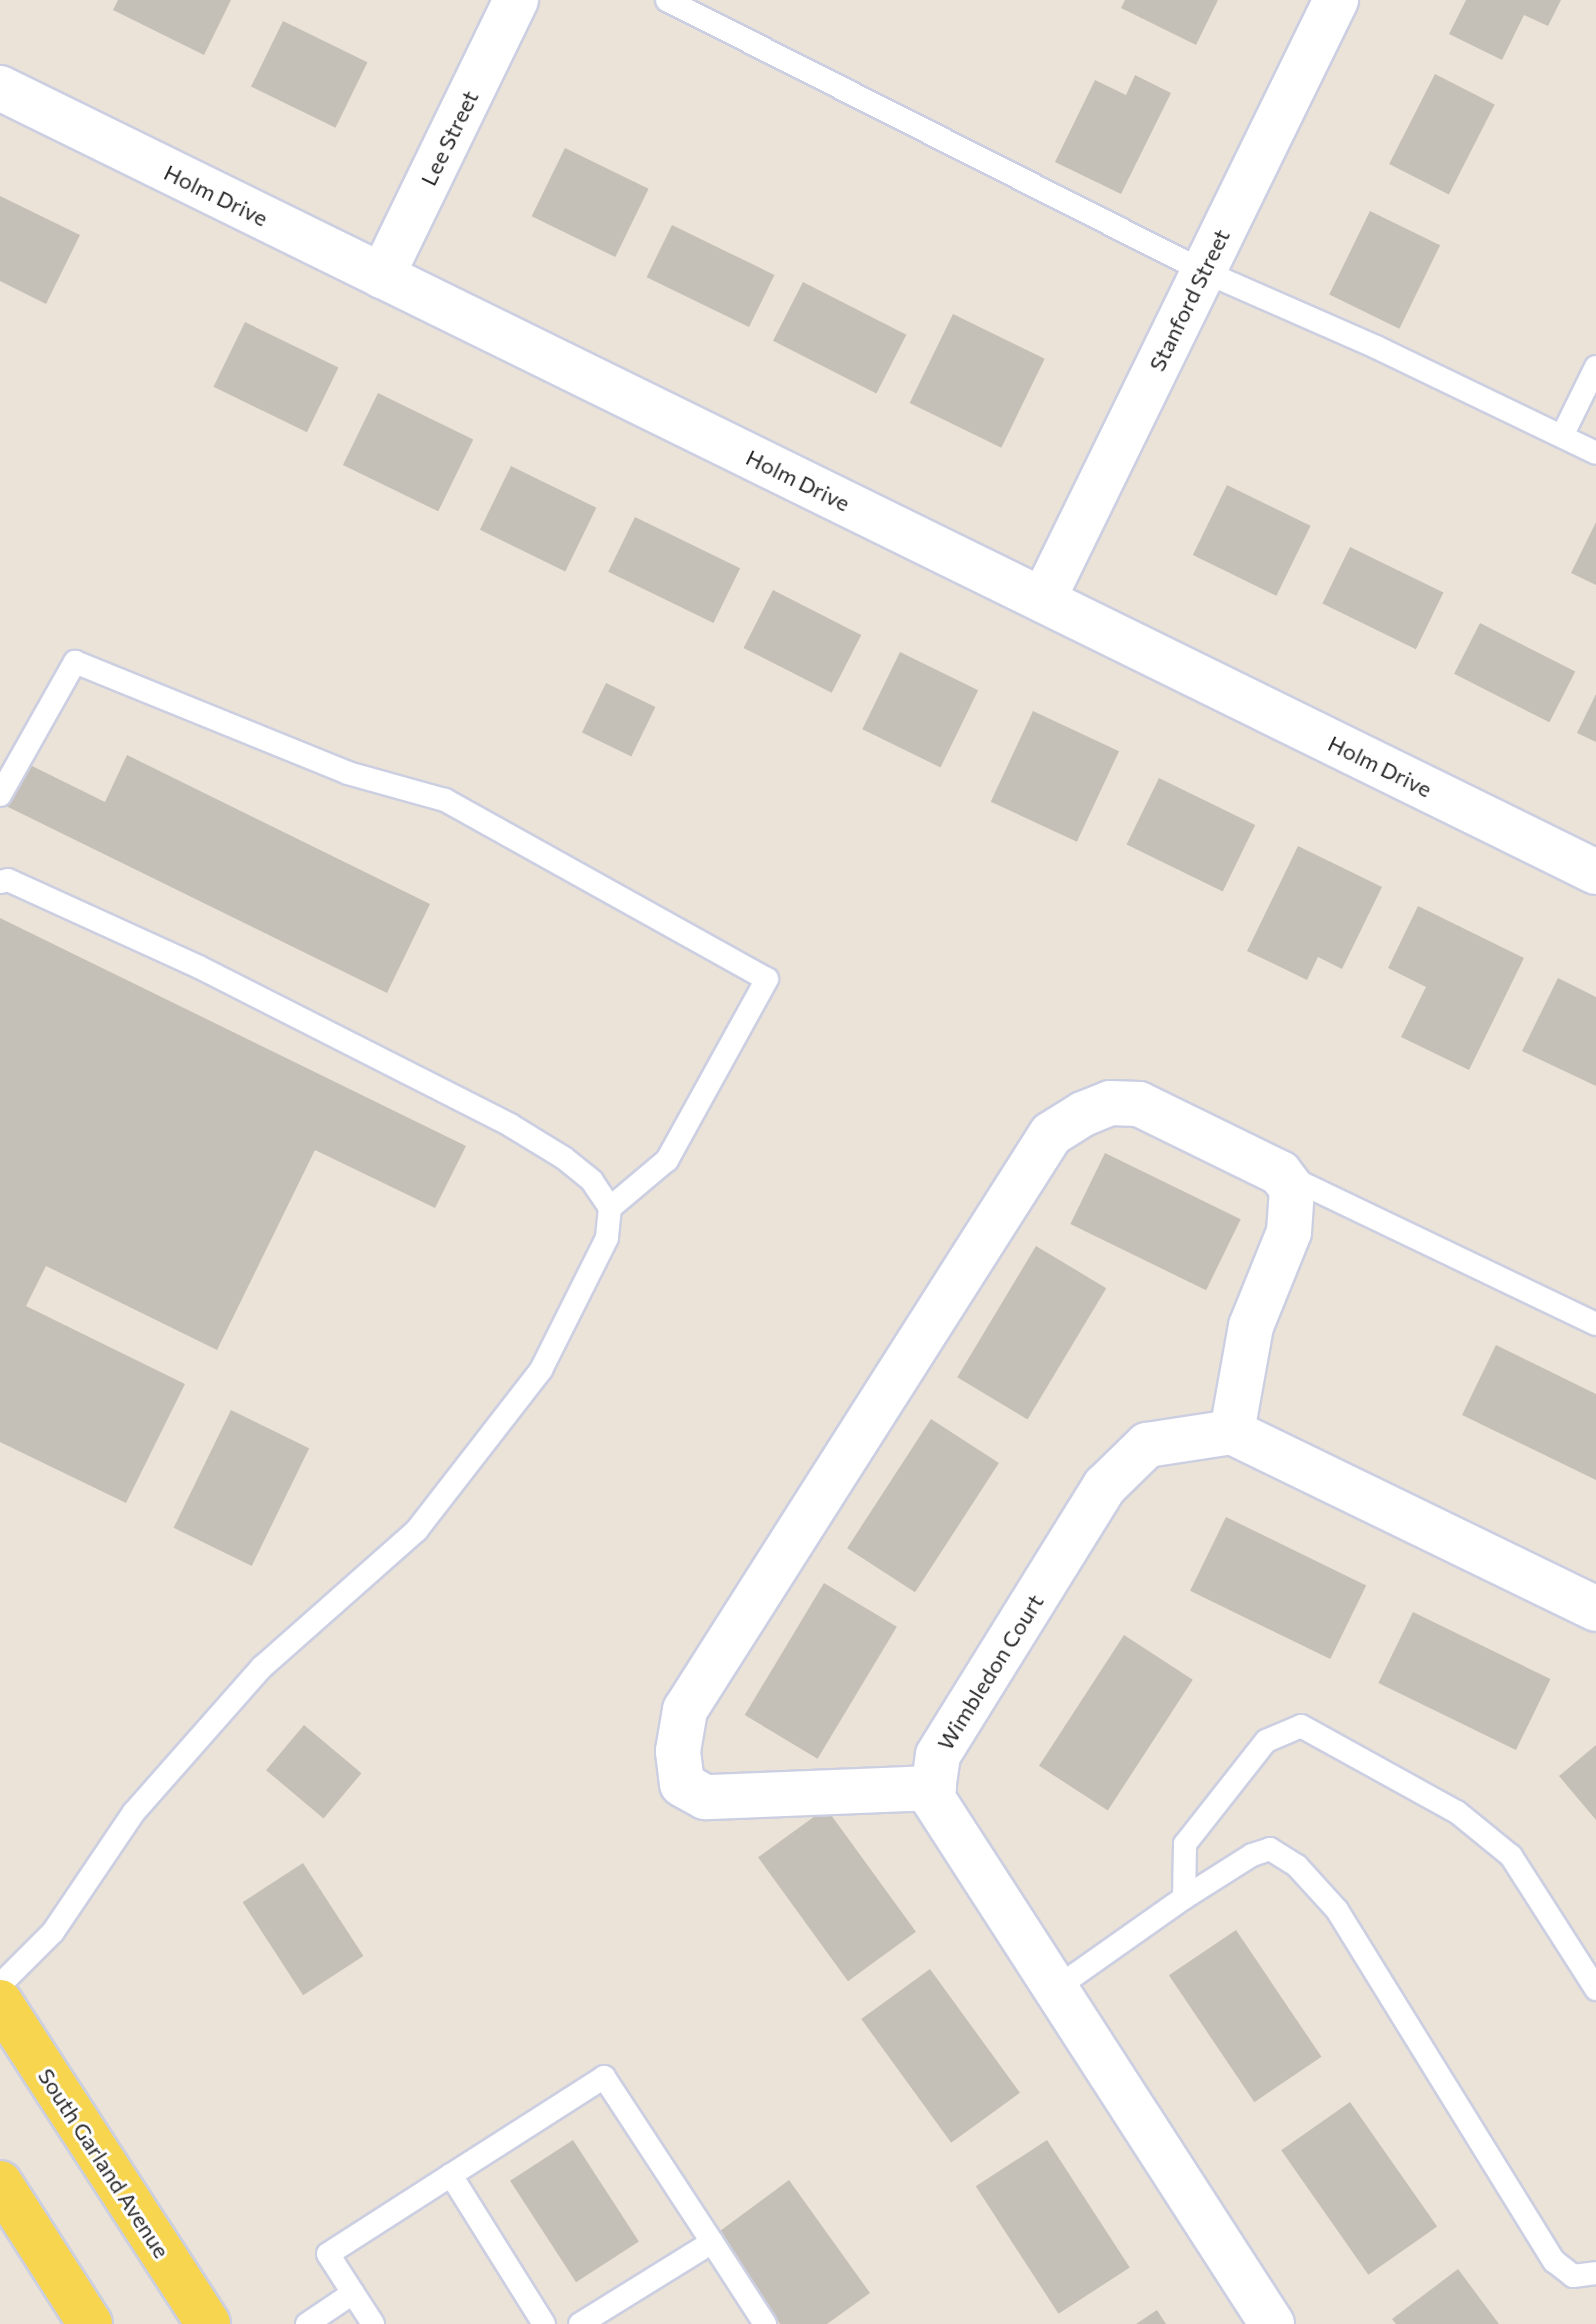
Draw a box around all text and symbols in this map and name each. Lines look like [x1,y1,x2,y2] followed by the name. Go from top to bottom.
[415,86,483,190] street label: Lee Street
[160,159,272,231] street label: Holm Drive
[1143,225,1235,375] street label: Stanford Street
[742,444,854,516] street label: Holm Drive
[1324,730,1436,802] street label: Holm Drive
[932,1589,1048,1755] street label: Wimbledon Court
[33,2063,175,2263] street label: South Garland Avenue

